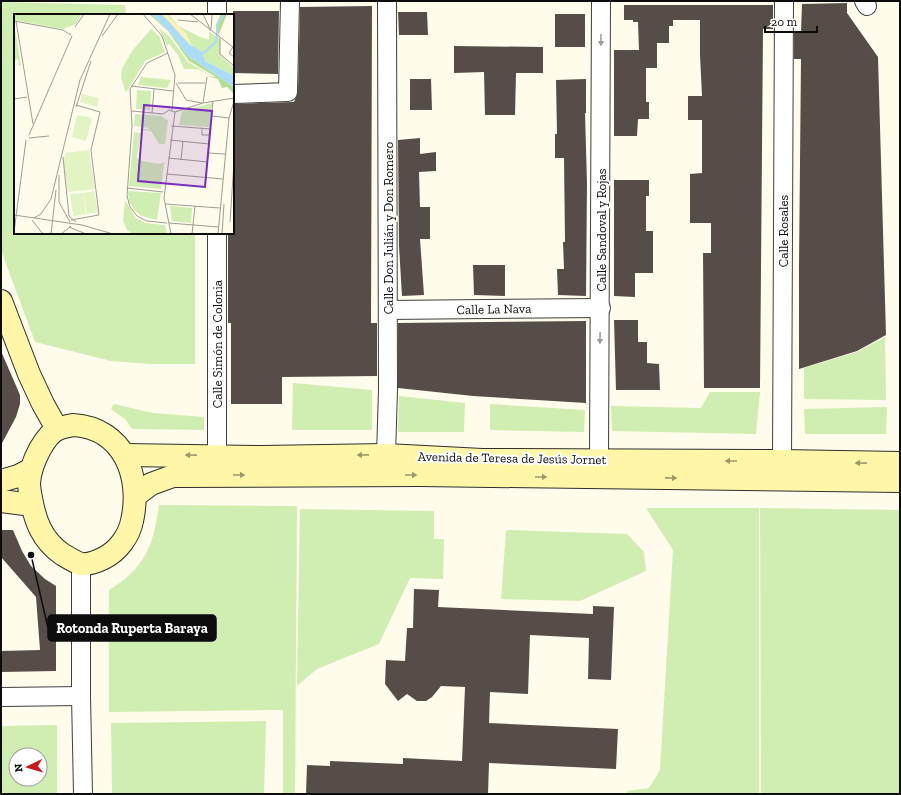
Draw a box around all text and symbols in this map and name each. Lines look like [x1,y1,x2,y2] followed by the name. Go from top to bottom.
[765,8,817,34] scale bar
[14,14,234,234] inset map
[771,15,798,29] text: 20 m
[598,34,604,47] one-way arrow
[381,141,396,314] street label: Calle Don Julián y Don Romero
[594,168,610,291] street label: Calle Sandoval y Rojas
[776,194,791,267] street label: Calle Rosales
[210,279,225,408] street label: Calle Simón de Colonia
[456,301,532,317] street label: Calle La Nava
[597,332,603,345] one-way arrow
[418,449,607,467] street label: Avenida de Teresa de Jesús Jornet
[184,452,197,458] one-way arrow
[356,452,369,458] one-way arrow
[724,458,737,464] one-way arrow
[854,460,867,466] one-way arrow
[233,472,246,478] one-way arrow
[405,472,418,478] one-way arrow
[535,474,548,480] one-way arrow
[665,475,678,481] one-way arrow
[48,615,216,641] callout: Rotonda Ruperta Baraya
[56,620,208,637] text: Rotonda Ruperta Baraya
[8,747,48,787] north arrow
[12,762,25,773] text: N

